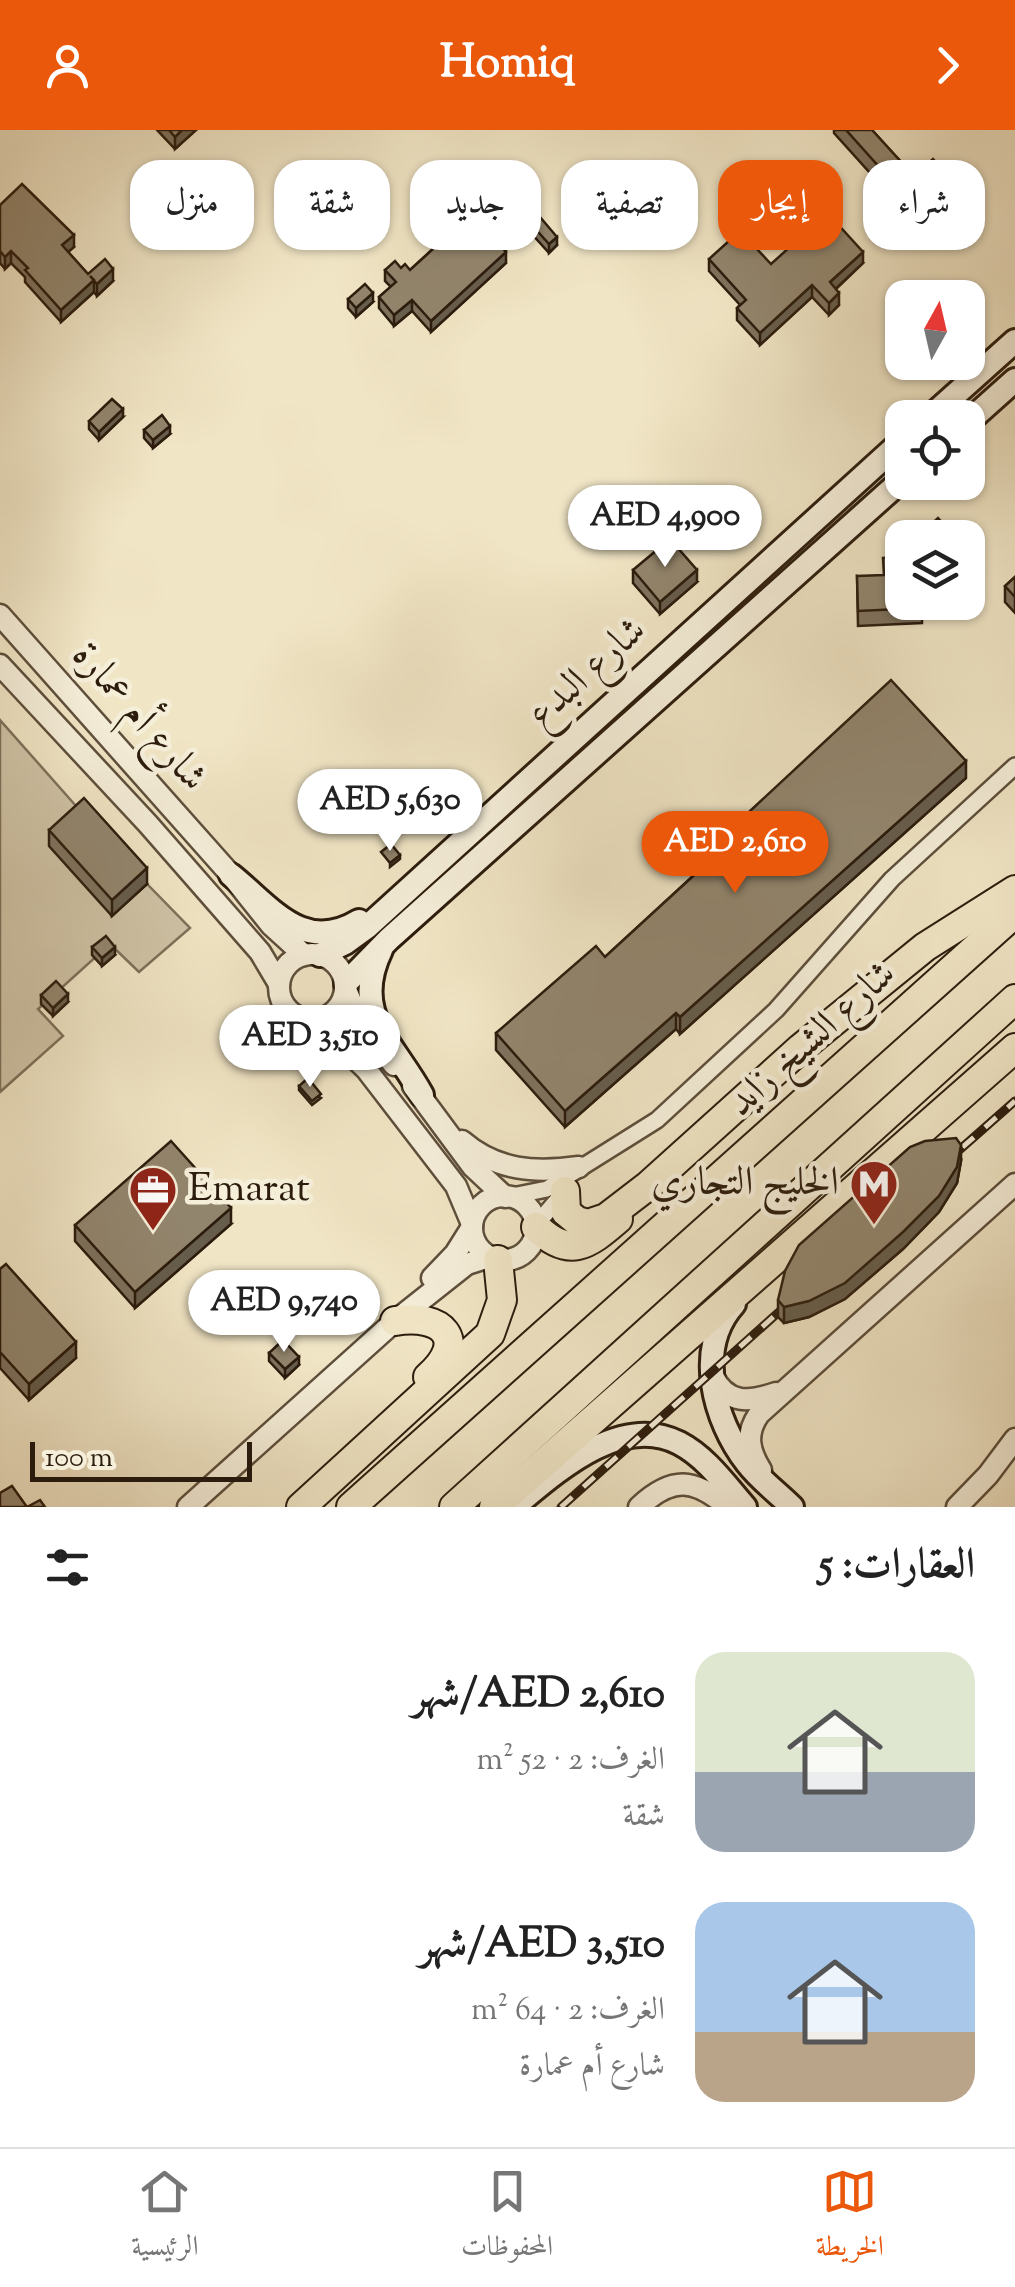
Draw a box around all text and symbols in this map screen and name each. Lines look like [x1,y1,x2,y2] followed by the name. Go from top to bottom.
[440,33,575,98] text: Homiq
[40,38,95,93] icon: person
[920,38,975,93] icon: forward
[130,160,254,250] chip: منزل
[274,160,390,250] chip: شقة
[410,160,541,250] chip: جديد
[561,160,698,250] chip: تصفية
[718,160,843,250] chip: إيجار
[863,160,985,250] chip: شراء
[885,280,985,380] north arrow
[885,280,985,620] map controls
[885,400,985,500] button: locate
[551,485,779,570] pin: AED 4,900
[590,494,740,540] text: AED 4,900
[885,520,985,620] button: layers
[515,605,661,744] street label: شارع البدع
[55,628,222,807] street label: شارع أم عمارة
[276,769,504,854] pin: AED 5,630
[319,778,461,824] text: AED 5,630
[621,811,849,896] pin: AED 2,610
[664,820,806,866] text: AED 2,610
[716,948,912,1134] street label: شارع الشيخ زايد
[196,1005,424,1090] pin: AED 3,510
[241,1014,379,1060] text: AED 3,510
[651,1156,839,1216] place label: الخليج التجاري
[848,1158,900,1226] metro station icon: الخليج التجاري
[188,1162,310,1219] place label: Emarat
[127,1164,179,1232] office icon: Emarat
[170,1270,398,1355] pin: AED 9,740
[210,1279,358,1325] text: AED 9,740
[30,1437,252,1482] scale bar
[45,1439,113,1479] text: 100 m
[819,1537,975,1597] text: العقارات: 5
[40,1540,95,1595] icon: filters
[412,1666,665,1726] text: AED 2,610/شهر
[775,1692,895,1812] icon: home
[476,1738,665,1784] text: الغرف: 2 · 52 m²
[623,1794,665,1840] text: شقة
[419,1916,665,1976] text: AED 3,510/شهر
[775,1942,895,2062] icon: home
[471,1988,665,2034] text: الغرف: 2 · 64 m²
[519,2044,665,2090] text: شارع أم عمارة
[131,2164,198,2273] tab: الرئيسية
[461,2164,553,2273] tab: المحفوظات
[816,2164,884,2273] tab: الخريطة

